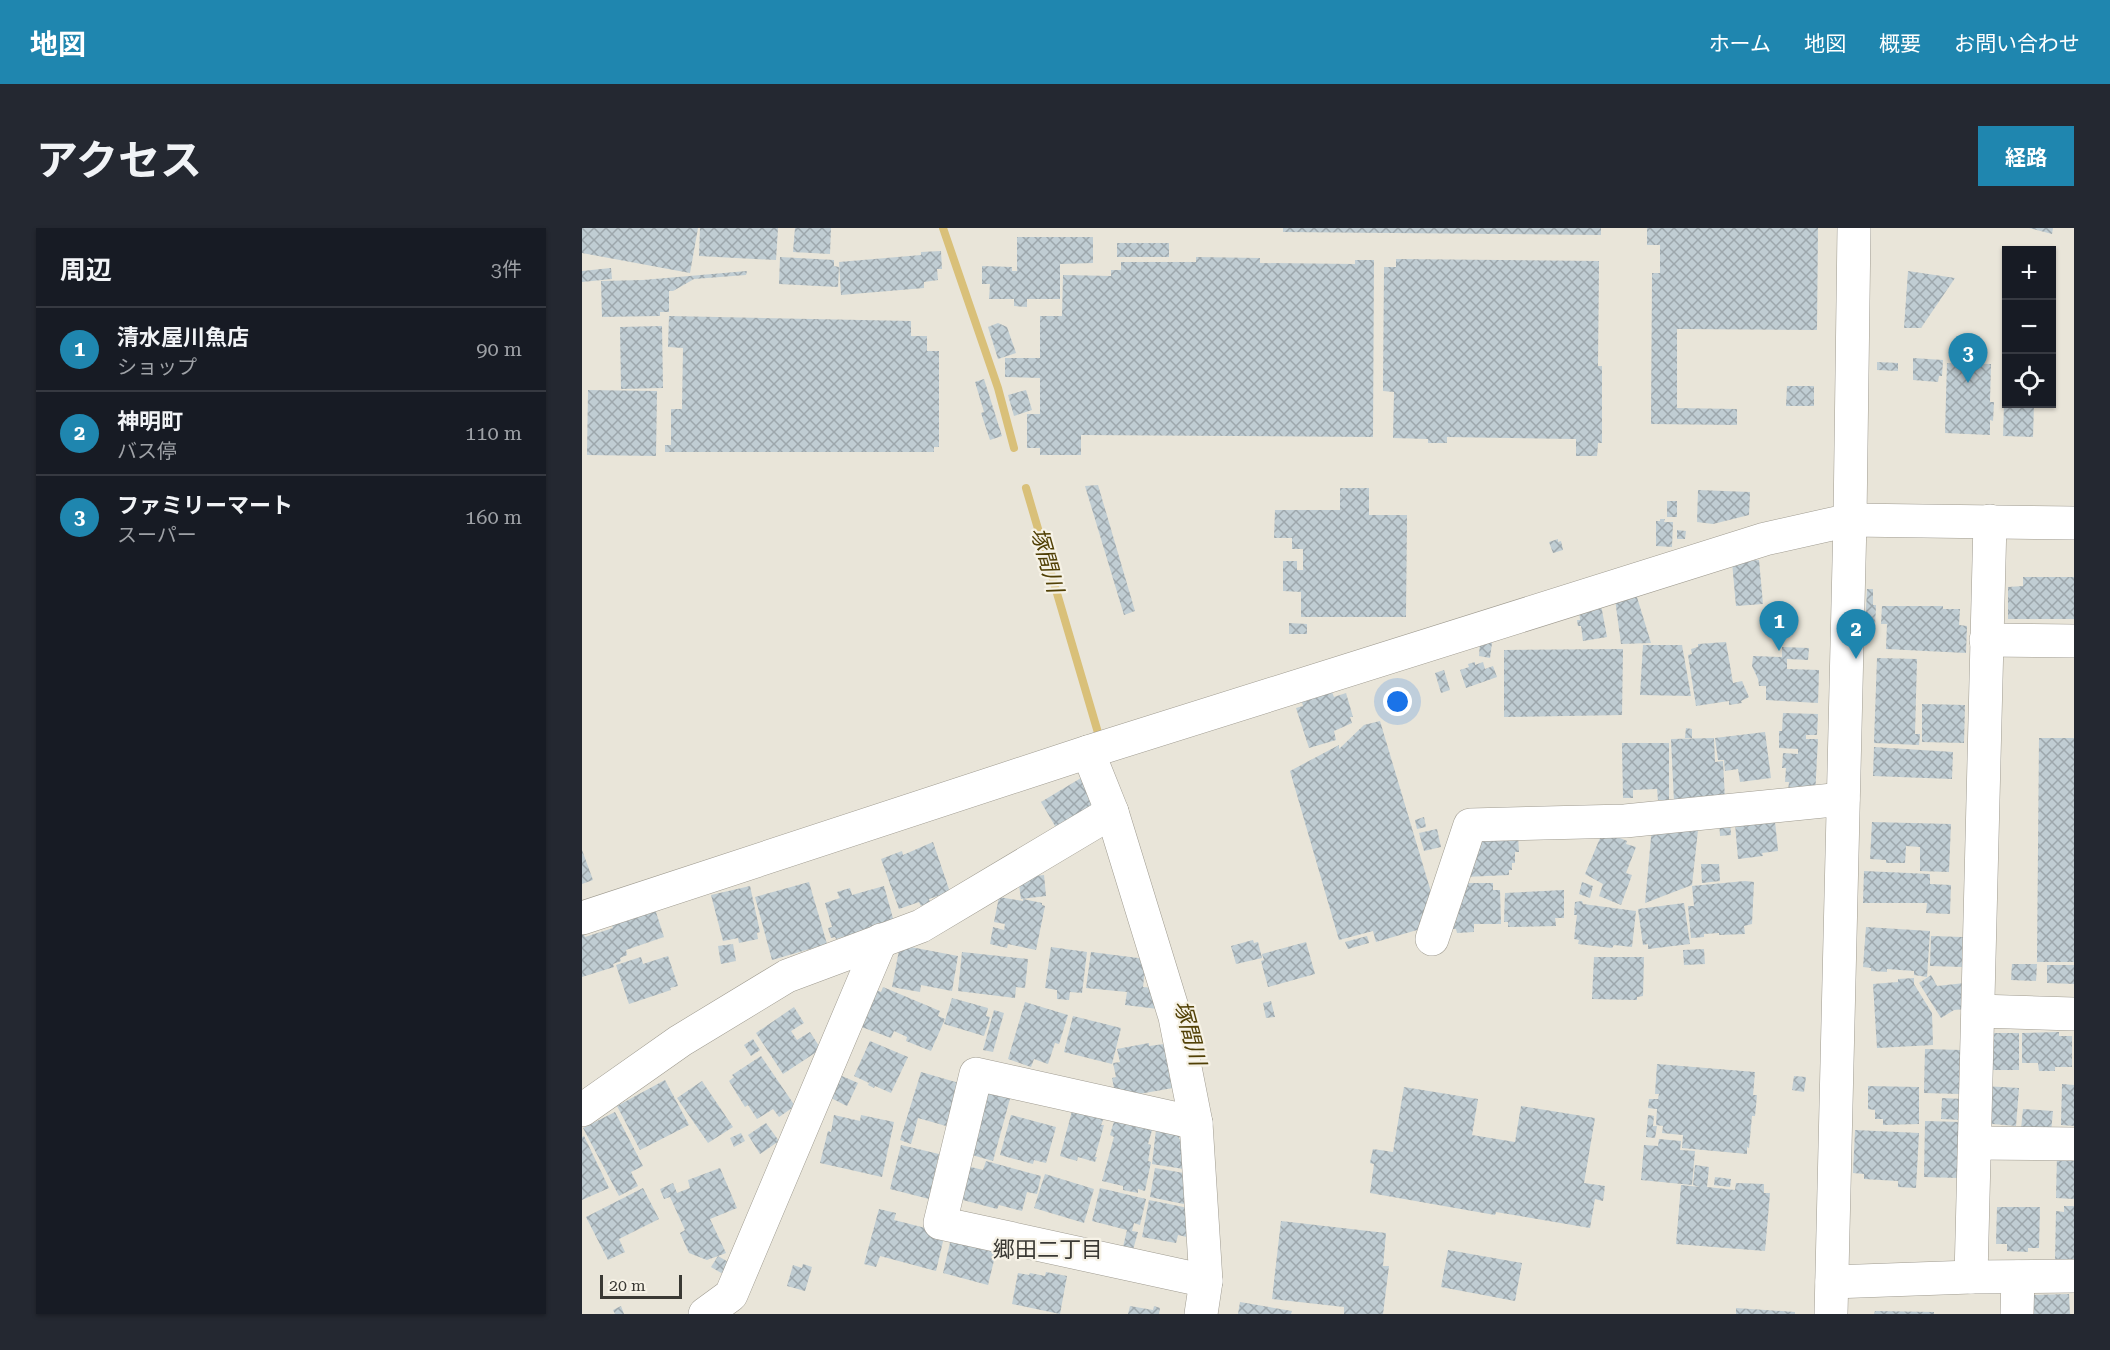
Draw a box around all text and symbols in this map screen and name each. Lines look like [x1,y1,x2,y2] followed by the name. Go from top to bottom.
[30,28,86,61] text: 地図
[1709,32,1771,56] text: ホーム
[1804,32,1846,56] text: 地図
[1879,32,1921,56] text: 概要
[1954,32,2080,56] text: お問い合わせ
[1978,126,2074,186] button: 経路
[36,136,202,185] text: アクセス
[2002,246,2056,408] map controls
[2002,246,2056,300] button: +
[60,255,112,285] text: 周辺
[491,257,522,281] text: 3件
[2002,300,2056,354] button: −
[117,325,249,350] text: 清水屋川魚店
[1948,334,1988,383] pin: 3
[74,337,85,361] text: 1
[476,337,522,361] text: 90 m
[2002,354,2056,408] button: locate
[117,355,197,379] text: ショップ
[117,409,183,434] text: 神明町
[74,421,85,445] text: 2
[465,421,522,445] text: 110 m
[117,439,177,463] text: バス停
[117,493,293,518] text: ファミリーマート
[74,505,85,529] text: 3
[465,505,522,529] text: 160 m
[117,523,197,547] text: スーパー
[1026,525,1069,597] water label: 塚間川
[1760,602,1798,651] pin: 1
[1836,610,1876,659] pin: 2
[1383,687,1412,716] your location
[1169,998,1211,1070] water label: 塚間川
[993,1237,1103,1262] district label: 郷田二丁目
[600,1272,682,1300] scale bar
[609,1276,646,1295] text: 20 m

